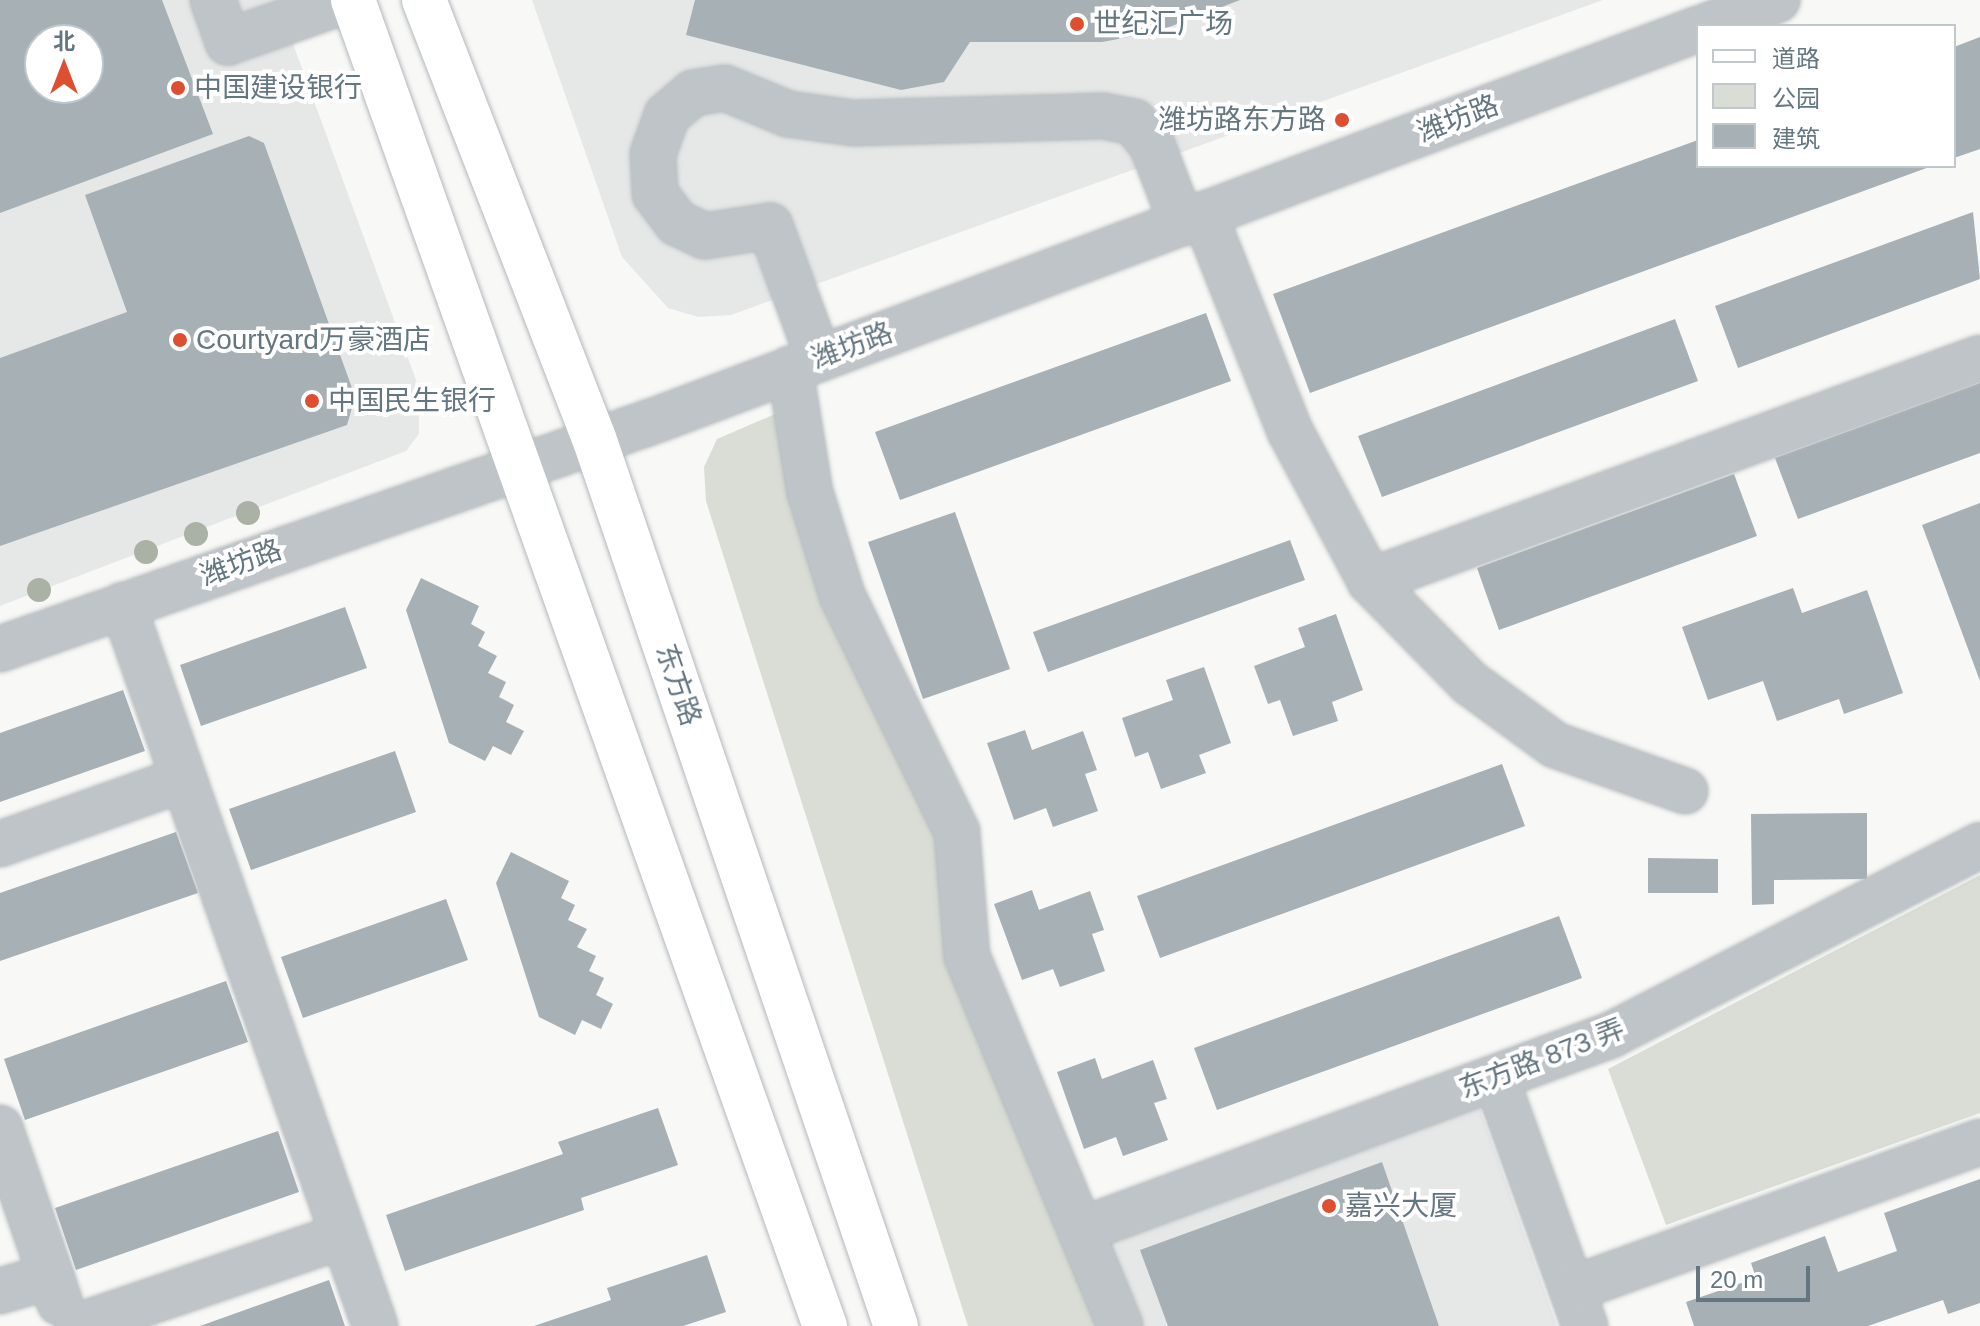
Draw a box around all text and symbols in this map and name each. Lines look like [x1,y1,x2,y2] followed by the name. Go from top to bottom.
[1093,7,1233,41] place label: 世纪汇广场
[1068,15,1086,33] marker: 世纪汇广场
[24,24,104,104] north arrow
[1696,24,1956,168] legend
[53,29,75,54] text: 北
[1772,45,1820,72] text: 道路
[194,71,362,105] place label: 中国建设银行
[169,79,187,97] marker: 中国建设银行
[1772,85,1820,112] text: 公园
[1413,88,1503,150] street label: 潍坊路
[1158,103,1326,137] place label: 潍坊路东方路
[1333,111,1351,129] marker: 潍坊路东方路
[1772,125,1820,152] text: 建筑
[807,316,897,376] street label: 潍坊路
[196,323,431,357] place label: Courtyard万豪酒店
[171,331,189,349] marker: Courtyard万豪酒店
[328,384,496,418] place label: 中国民生银行
[303,392,321,410] marker: 中国民生银行
[196,533,286,593] street label: 潍坊路
[648,640,708,730] street label: 东方路
[1455,1012,1629,1106] street label: 东方路 873 弄
[1345,1189,1457,1223] place label: 嘉兴大厦
[1320,1197,1338,1215] marker: 嘉兴大厦
[1700,1250,1814,1300] scale bar
[1710,1266,1763,1293] text: 20 m

